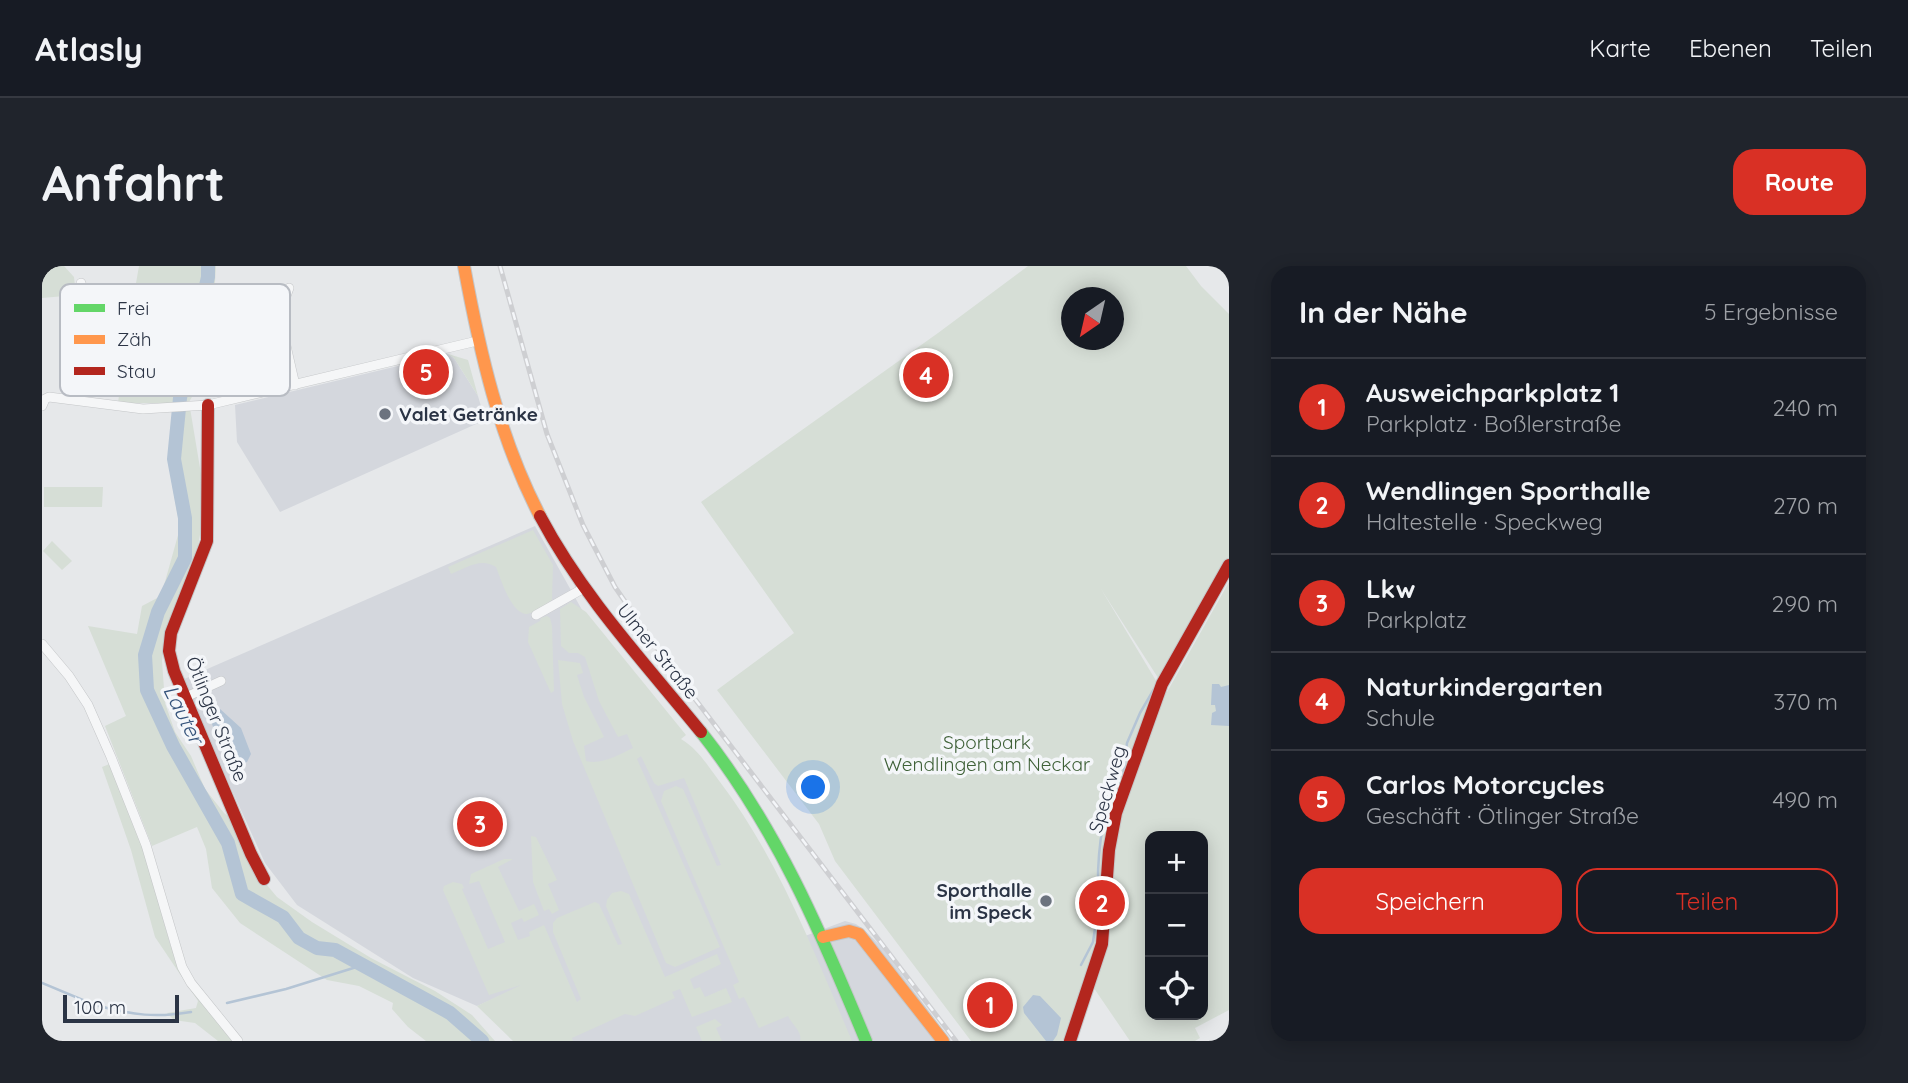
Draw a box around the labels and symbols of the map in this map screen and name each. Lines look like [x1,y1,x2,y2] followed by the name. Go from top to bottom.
[60,284,290,396] legend
[1061,287,1124,350] north arrow
[117,296,149,320] text: Frei
[117,327,152,351] text: Zäh
[403,346,449,398] pin: 5
[903,349,949,401] pin: 4
[117,359,156,383] text: Stau
[399,402,538,426] place label: Valet Getränke
[377,406,393,422] marker: Valet Getränke
[612,598,704,704] street label: Ulmer Straße
[181,653,253,785] street label: Ötlinger Straße
[158,680,211,750] water label: Lauter
[884,730,1091,776] park label: Sportpark Wendlingen am Neckar
[1083,743,1131,835] street label: Speckweg
[796,770,830,804] your location
[457,798,503,850] pin: 3
[1079,877,1125,929] pin: 2
[937,878,1032,924] place label: Sporthalle im Speck
[1038,893,1054,909] marker: Sporthalle im Speck
[967,979,1013,1031] pin: 1
[63,992,178,1024] scale bar

